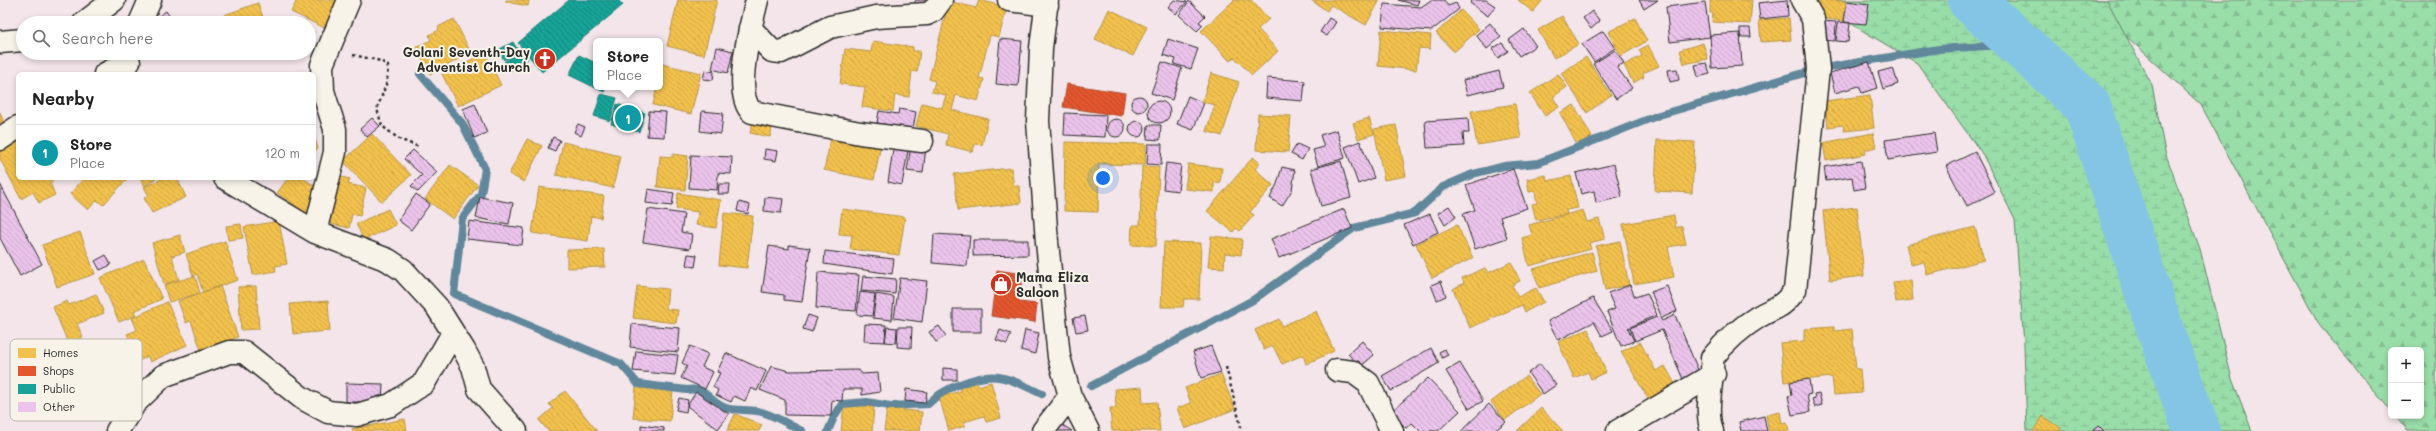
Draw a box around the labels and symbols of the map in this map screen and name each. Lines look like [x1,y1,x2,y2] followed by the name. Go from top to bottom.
[403,43,530,75] place label: Golani Seventh-Day Adventist Church
[532,46,558,72] church icon: Golani Seventh-Day Adventist Church
[615,103,641,133] pin: 1
[1093,168,1113,188] your location
[1016,268,1089,300] place label: Mama Eliza Saloon
[988,271,1014,297] shop icon: Mama Eliza Saloon
[10,339,142,421] legend
[43,345,78,360] text: Homes
[43,363,74,378] text: Shops
[43,381,75,396] text: Public
[43,399,75,414] text: Other

